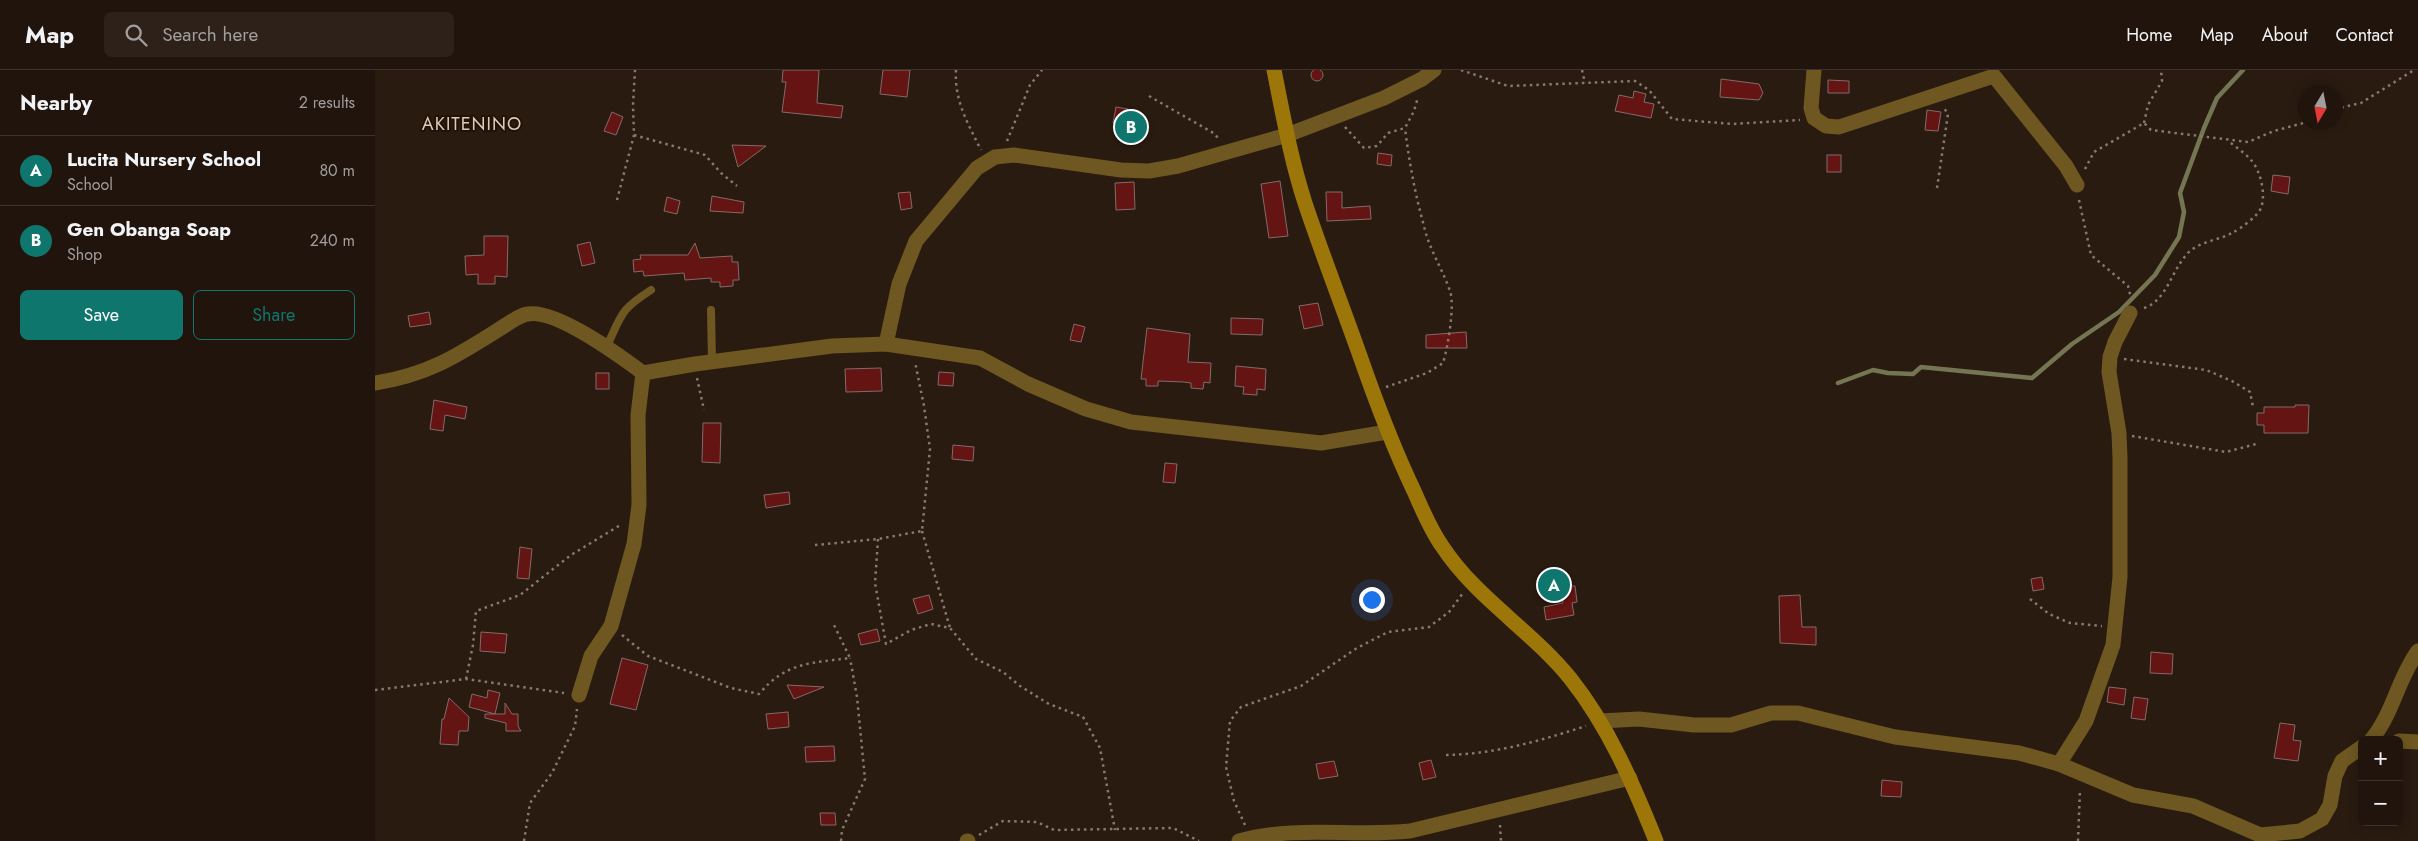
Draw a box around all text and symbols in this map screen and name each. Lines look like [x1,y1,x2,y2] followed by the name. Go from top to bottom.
[104,12,454,57] search box
[25,17,74,52] text: Map
[122,21,150,49] icon: search
[162,21,258,48] text: Search here
[2126,22,2172,48] text: Home
[2200,22,2234,48] text: Map
[2262,22,2307,48] text: About
[2335,22,2393,48] text: Contact
[2298,85,2343,130] north arrow
[20,88,92,118] text: Nearby
[299,91,355,114] text: 2 results
[1115,108,1147,146] pin: B
[422,111,522,137] district label: AKITENINO
[67,146,261,173] text: Lucita Nursery School
[30,159,42,182] text: A
[319,159,355,182] text: 80 m
[67,173,113,196] text: School
[67,216,231,243] text: Gen Obanga Soap
[31,229,41,252] text: B
[310,229,355,252] text: 240 m
[67,243,102,266] text: Shop
[20,290,183,340] button: Save
[193,290,355,340] button: Share
[1538,566,1570,604] pin: A
[1359,587,1385,613] your location
[2358,736,2403,826] map controls
[2358,736,2403,781] button: +
[2358,781,2403,826] button: −

